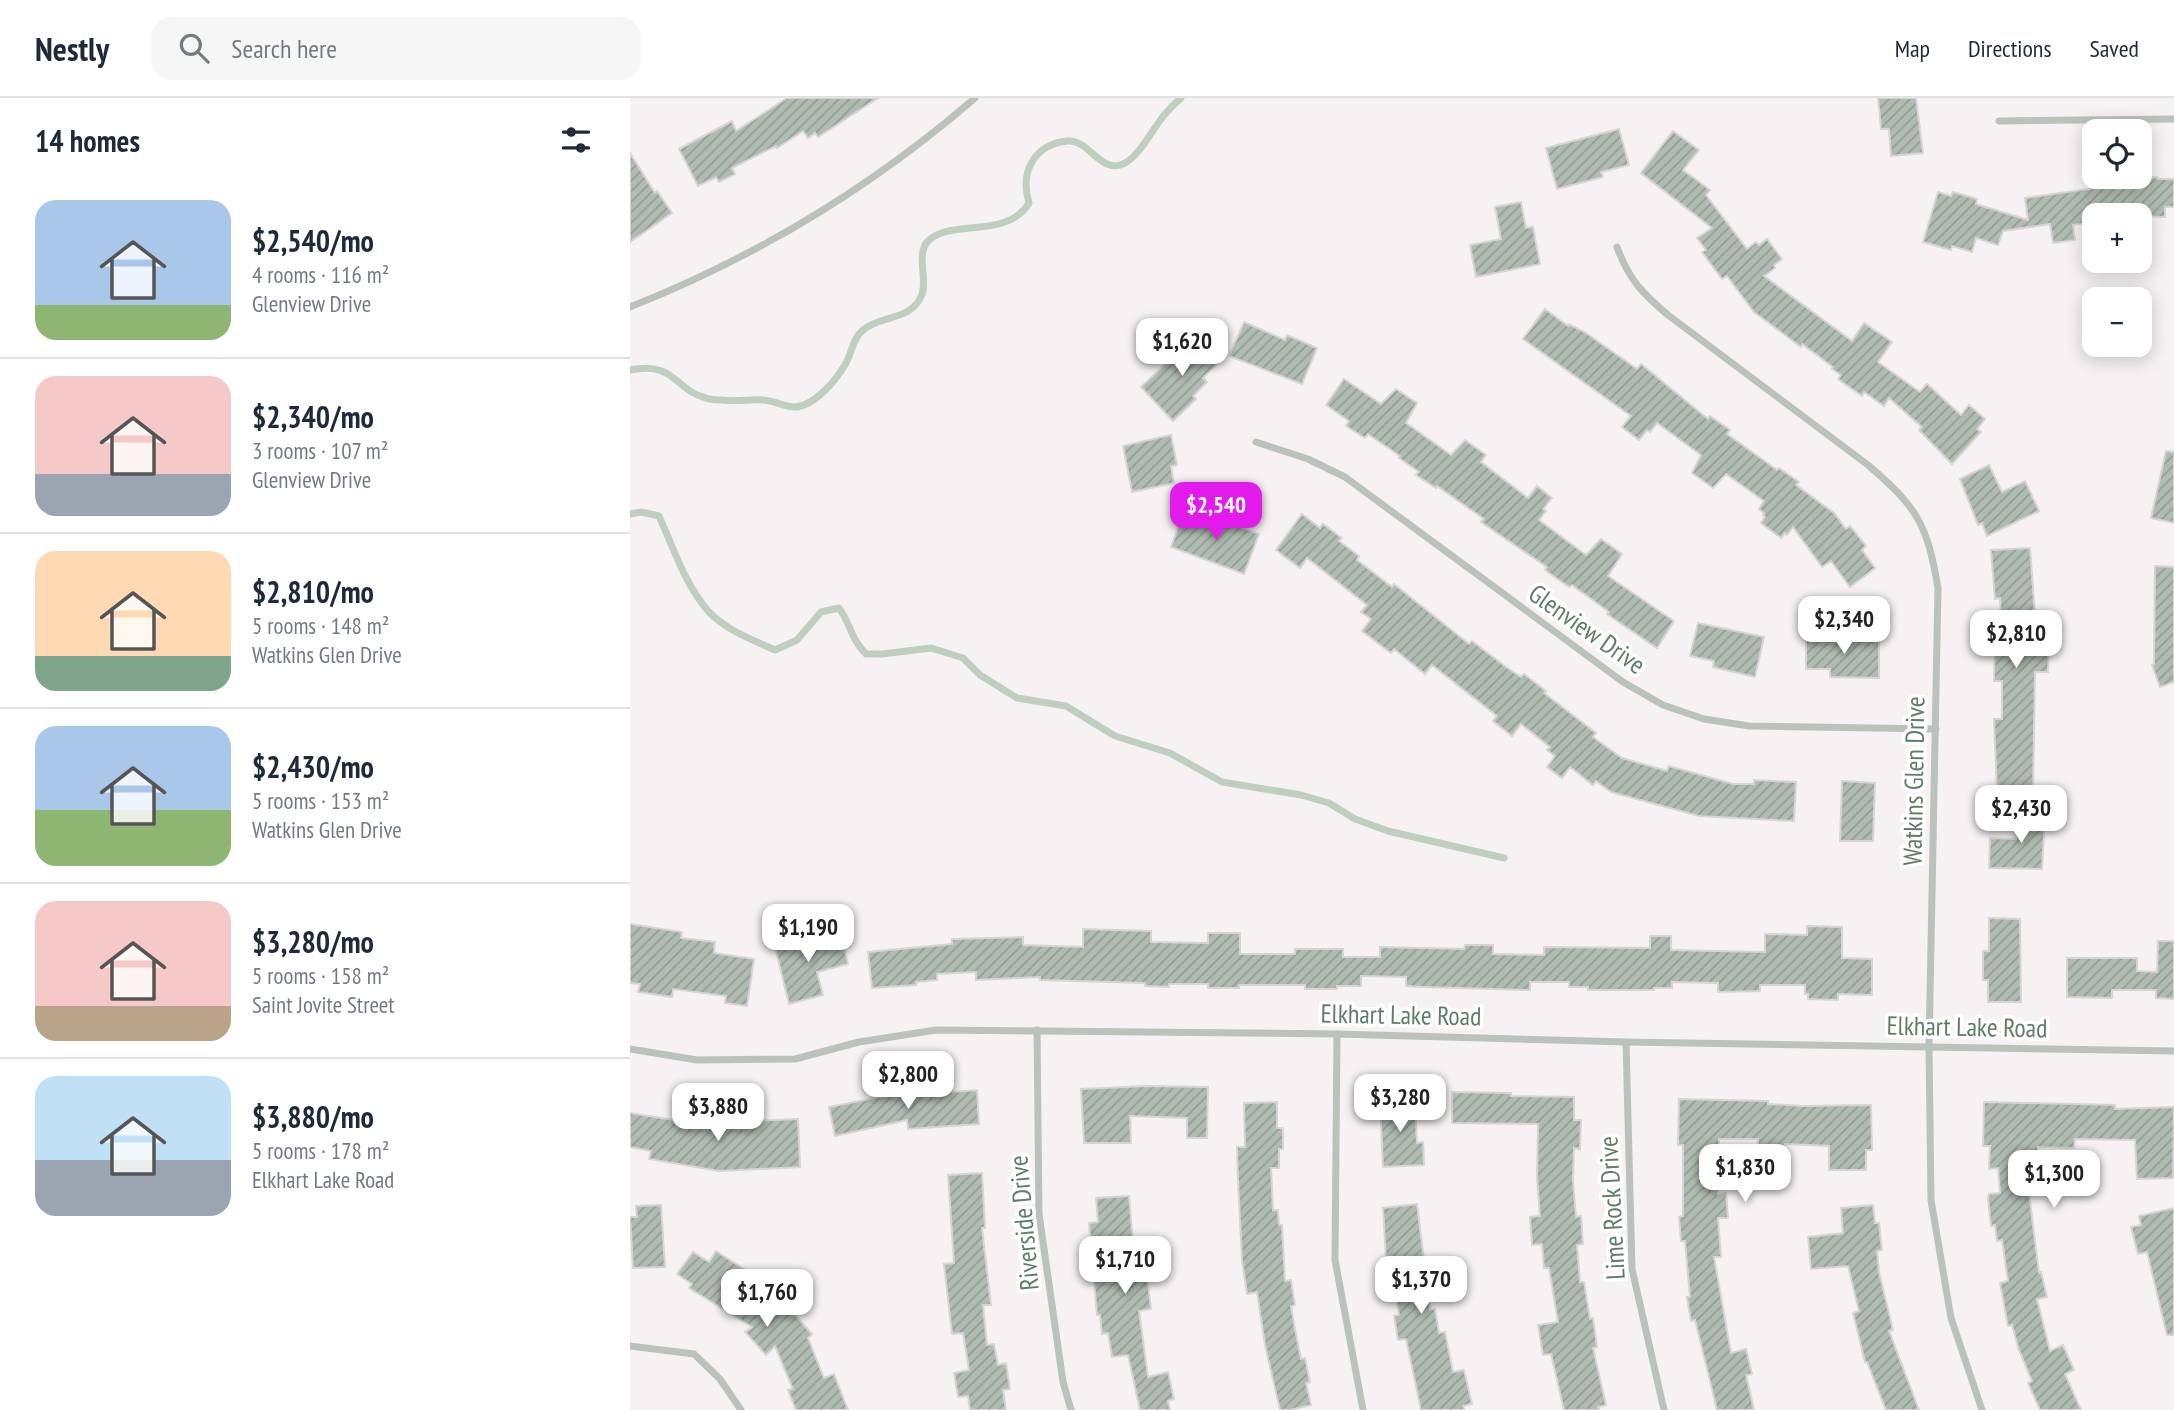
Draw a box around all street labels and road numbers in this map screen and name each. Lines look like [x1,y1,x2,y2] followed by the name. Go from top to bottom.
[1523,576,1652,681] street label: Glenview Drive
[1896,696,1931,866] street label: Watkins Glen Drive
[1320,997,1482,1032] street label: Elkhart Lake Road
[1886,1009,2048,1044] street label: Elkhart Lake Road
[1591,1135,1632,1281] street label: Lime Rock Drive
[1001,1154,1046,1292] street label: Riverside Drive

